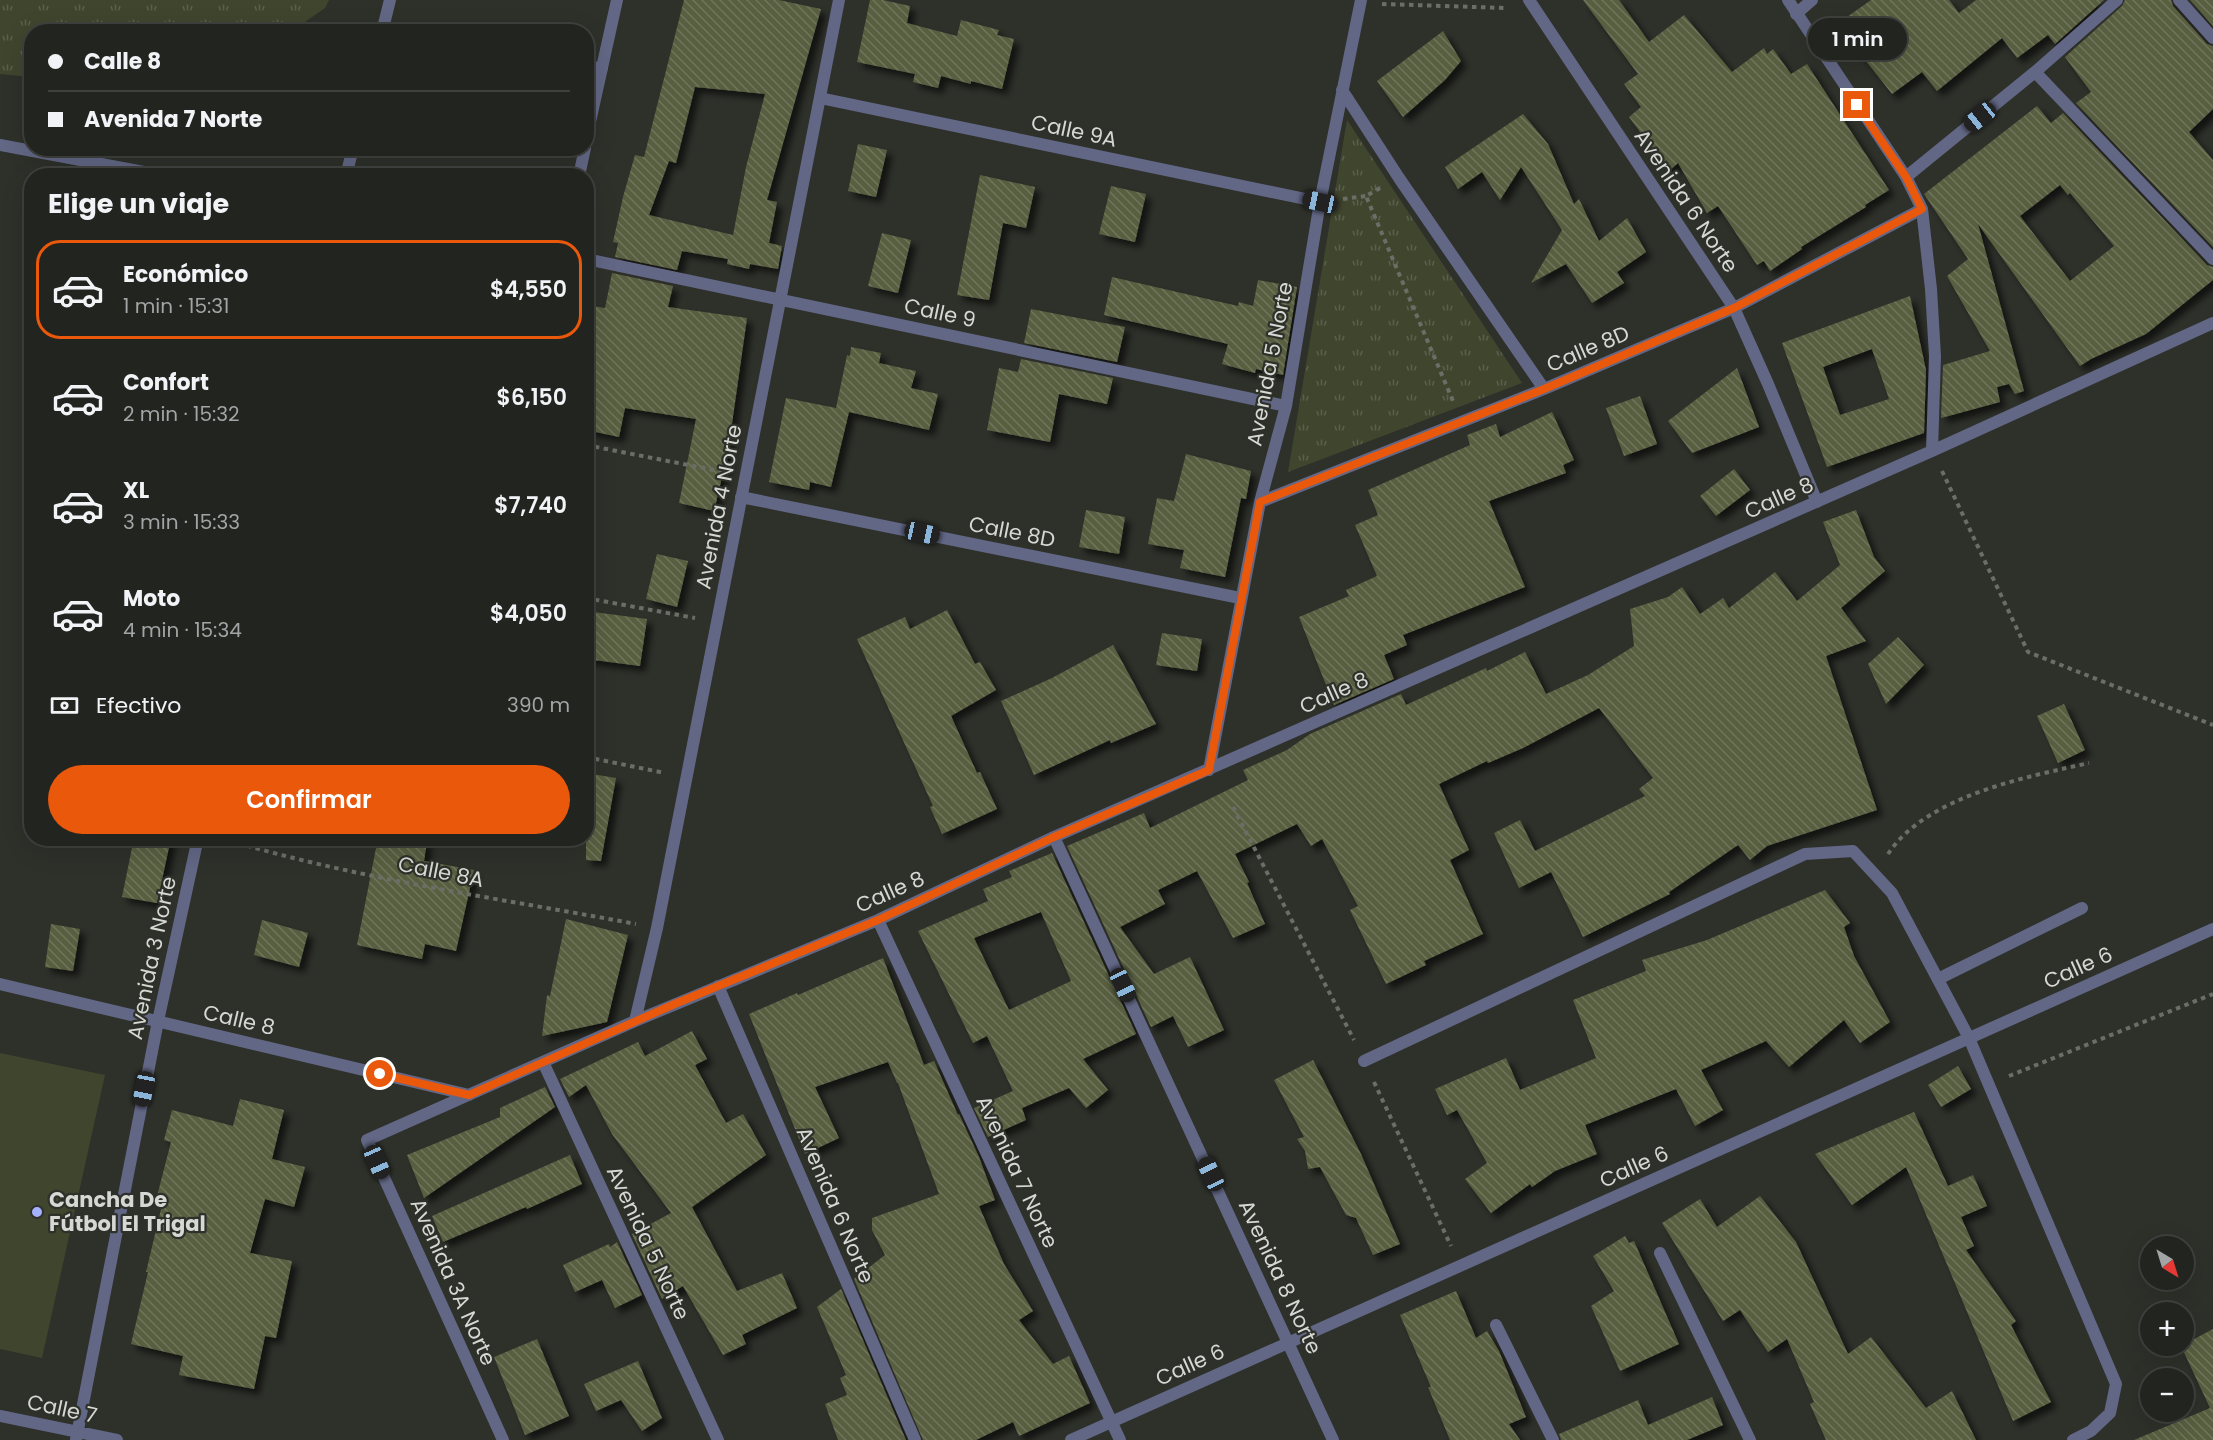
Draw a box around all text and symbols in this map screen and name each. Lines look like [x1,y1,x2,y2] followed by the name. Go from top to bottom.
[1808,18,1906,60] callout: 1 min
[1832,25,1883,53] text: 1 min
[84,46,161,77] text: Calle 8
[1843,91,1870,118] route end
[1960,99,2000,135] car
[84,104,262,135] text: Avenida 7 Norte
[1029,107,1120,154] street label: Calle 9A
[1628,123,1745,278] street label: Avenida 6 Norte
[48,185,229,222] text: Elige un viaje
[1301,189,1339,215] car
[123,259,248,290] text: Económico
[51,263,105,317] icon: car
[490,274,567,305] text: $4,550
[1239,279,1300,449] street label: Avenida 5 Norte
[902,291,979,334] street label: Calle 9
[123,292,229,320] text: 1 min · 15:31
[1542,318,1634,379] street label: Calle 8D
[123,367,209,398] text: Confort
[51,371,105,425] icon: car
[497,382,567,413] text: $6,150
[123,400,240,428] text: 2 min · 15:32
[688,422,749,592] street label: Avenida 4 Norte
[1740,470,1818,526] street label: Calle 8
[123,475,149,506] text: XL
[51,479,105,533] icon: car
[494,490,567,521] text: $7,740
[123,508,240,536] text: 3 min · 15:33
[966,509,1058,554] street label: Calle 8D
[903,520,941,546] car
[123,583,180,614] text: Moto
[51,587,105,641] icon: car
[490,598,567,629] text: $4,050
[123,616,242,644] text: 4 min · 15:34
[1295,665,1373,721] street label: Calle 8
[48,689,81,722] icon: cash
[96,690,181,721] text: Efectivo
[507,691,570,719] text: 390 m
[48,765,570,834] button: Confirmar
[396,849,486,894] street label: Calle 8A
[851,864,929,920] street label: Calle 8
[120,874,183,1042] street label: Avenida 3 Norte
[2039,940,2117,996] street label: Calle 6
[1107,965,1139,1005] car
[200,997,278,1042] street label: Calle 8
[366,1060,393,1087] route start
[132,1070,156,1108] car
[969,1091,1066,1253] street label: Avenida 7 Norte
[789,1122,881,1287] street label: Avenida 6 Norte
[1595,1139,1673,1195] street label: Calle 6
[361,1142,393,1182] car
[1195,1154,1227,1194] car
[600,1161,697,1325] street label: Avenida 5 Norte
[49,1185,206,1238] place label: Cancha De Fútbol El Trigal
[404,1194,503,1370] street label: Avenida 3A Norte
[1232,1195,1329,1359] street label: Avenida 8 Norte
[30,1205,44,1219] marker: Cancha De Fútbol El Trigal
[2140,1236,2194,1290] north arrow
[2140,1236,2194,1422] map controls
[2140,1302,2194,1356] button: +
[1151,1337,1229,1393] street label: Calle 6
[2140,1368,2194,1422] button: −
[24,1387,100,1430] street label: Calle 7

